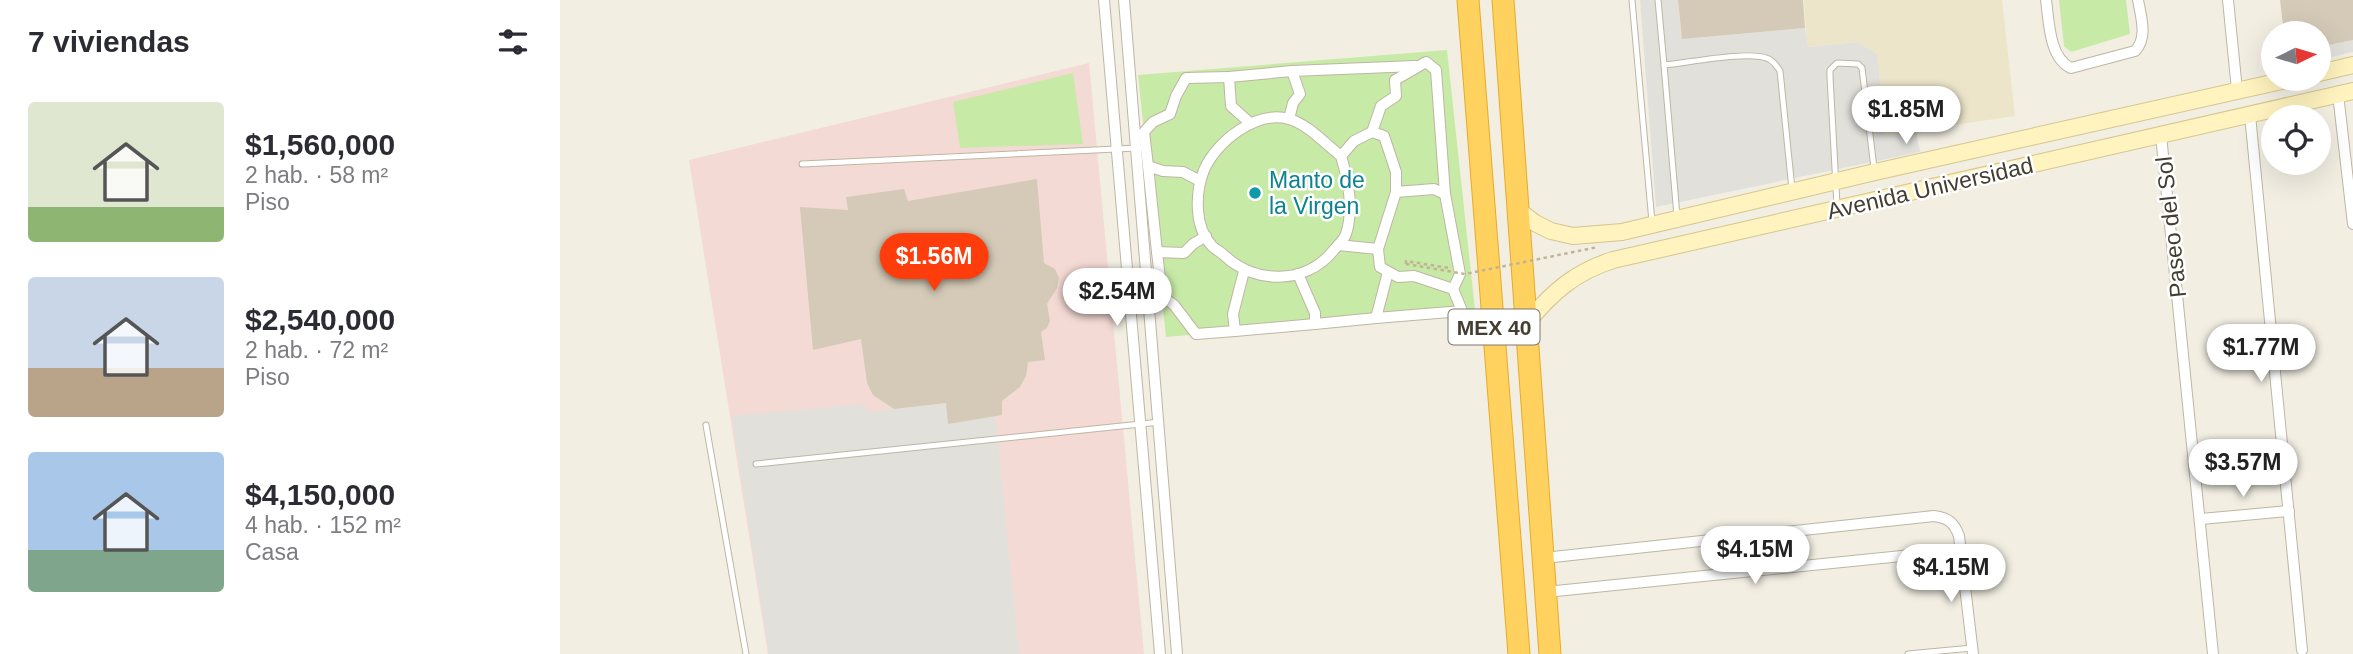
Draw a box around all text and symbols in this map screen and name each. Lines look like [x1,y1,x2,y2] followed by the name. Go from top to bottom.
[2261,21,2331,91] north arrow
[2261,21,2331,175] map controls
[494,23,532,61] icon: filters
[28,25,190,58] text: 7 viviendas
[1849,86,1963,146] pin: $1.85M
[1868,96,1944,122] text: $1.85M
[2261,105,2331,175] button: locate
[245,128,395,161] text: $1,560,000
[84,130,168,214] icon: home
[1825,152,2035,224] street label: Avenida Universidad
[2151,155,2191,299] street label: Paseo del Sol
[245,162,388,188] text: 2 hab. · 58 m²
[1269,167,1365,219] place label: Manto de la Virgen
[1247,185,1263,201] marker: Manto de la Virgen
[245,189,290,215] text: Piso
[877,233,991,293] pin: $1.56M
[896,243,972,269] text: $1.56M
[1060,268,1174,328] pin: $2.54M
[1079,278,1155,304] text: $2.54M
[245,303,395,336] text: $2,540,000
[84,305,168,389] icon: home
[1448,310,1539,344] road number: MEX 40
[2204,324,2318,384] pin: $1.77M
[2223,334,2299,360] text: $1.77M
[245,337,388,363] text: 2 hab. · 72 m²
[245,364,290,390] text: Piso
[2186,440,2300,499] pin: $3.57M
[2205,449,2281,475] text: $3.57M
[245,478,395,511] text: $4,150,000
[84,480,168,564] icon: home
[245,512,401,538] text: 4 hab. · 152 m²
[1698,526,1812,586] pin: $4.15M
[1717,536,1793,562] text: $4.15M
[245,539,299,565] text: Casa
[1894,544,2008,604] pin: $4.15M
[1913,554,1989,580] text: $4.15M

